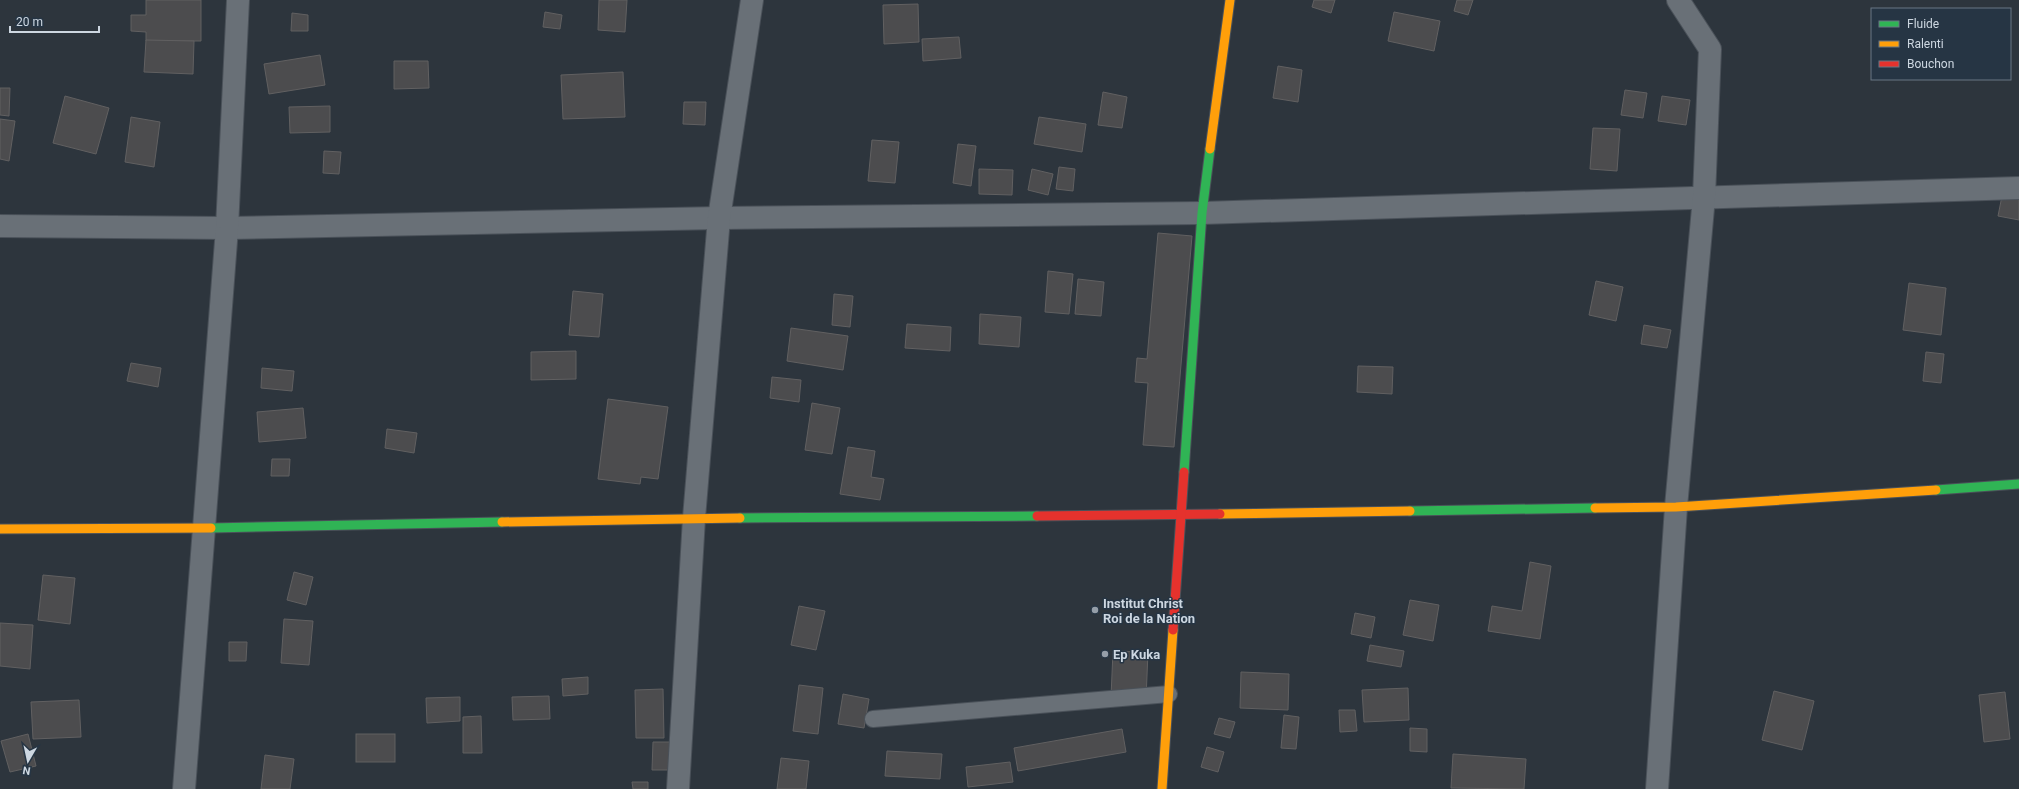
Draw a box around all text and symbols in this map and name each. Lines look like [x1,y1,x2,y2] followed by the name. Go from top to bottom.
[10,8,99,34] scale bar
[1871,8,2011,80] legend
[16,15,43,29] text: 20 m
[1907,17,1939,31] text: Fluide
[1907,37,1944,51] text: Ralenti
[1907,57,1954,71] text: Bouchon
[1103,596,1195,626] place label: Institut Christ Roi de la Nation
[1090,605,1100,615] marker: Institut Christ Roi de la Nation
[1113,647,1160,662] place label: Ep Kuka
[1100,649,1110,659] marker: Ep Kuka
[8,741,48,781] north arrow
[21,763,31,777] text: N

